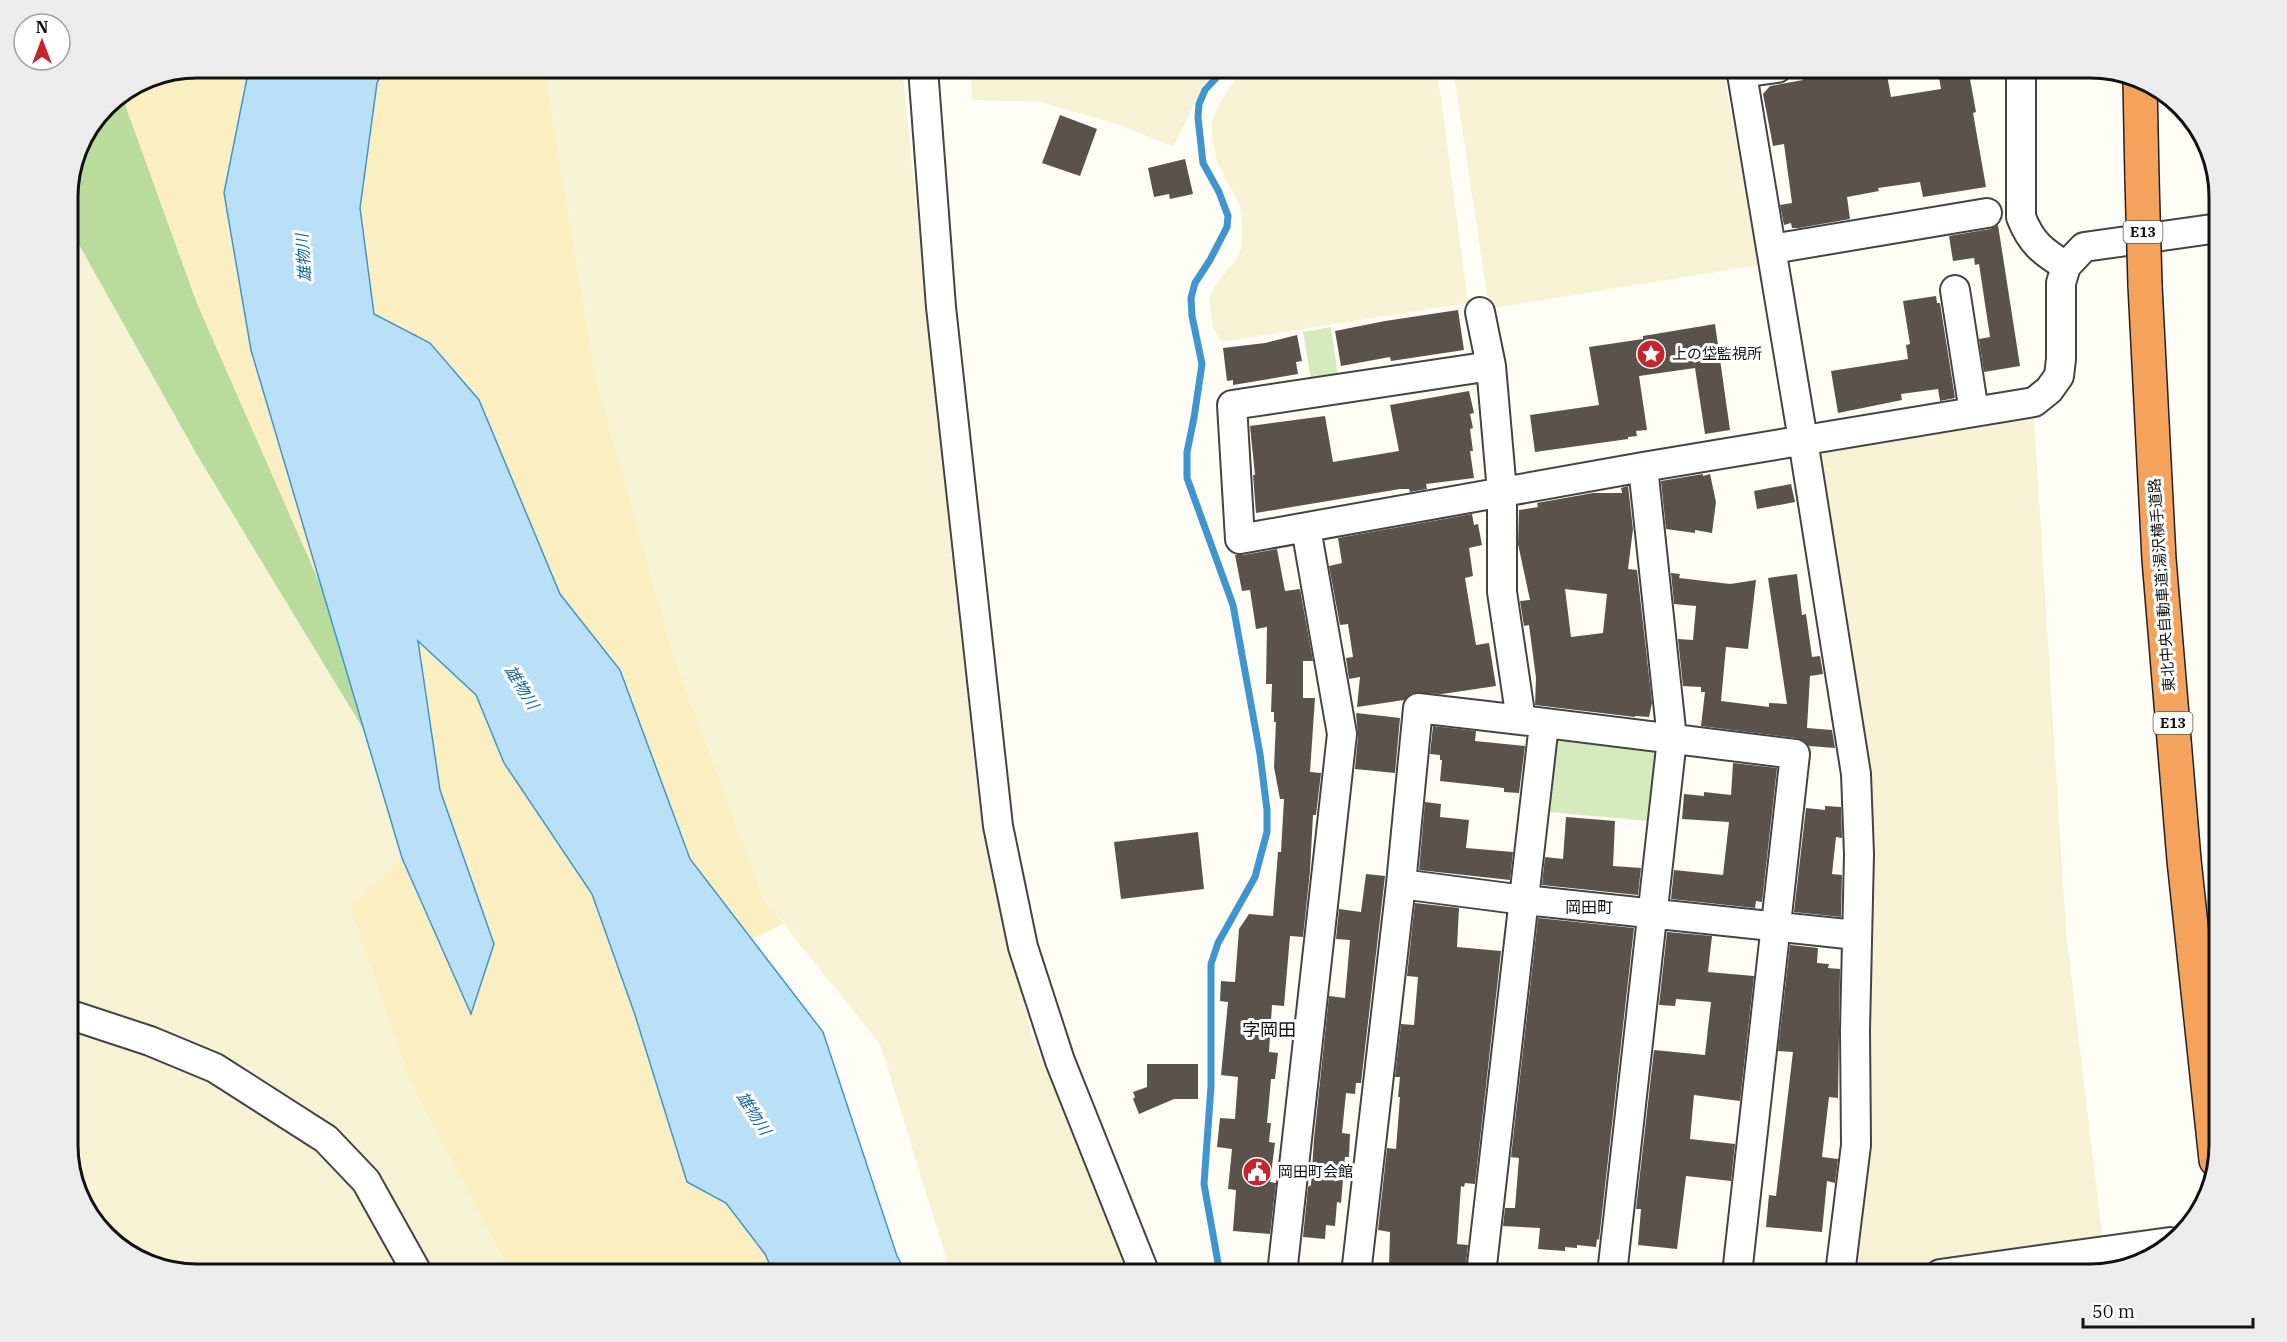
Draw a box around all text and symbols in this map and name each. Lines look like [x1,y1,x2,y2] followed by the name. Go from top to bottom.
[12,12,72,72] north arrow
[36,17,48,37] text: N
[2124,221,2162,243] road number: E13
[291,231,315,283] water label: 雄物川
[1635,338,1667,370] place icon: 上の垈監視所
[1672,344,1762,363] place label: 上の垈監視所
[2145,477,2178,693] street label: 東北中央自動車道;湯沢横手道路
[501,661,544,714] water label: 雄物川
[2154,712,2192,734] road number: E13
[1565,897,1613,917] district label: 岡田町
[1242,1018,1296,1041] district label: 字岡田
[733,1087,777,1140] water label: 雄物川
[1241,1156,1273,1188] public building icon: 岡田町会館
[1278,1162,1353,1181] place label: 岡田町会館
[2083,1291,2252,1329] scale bar
[2092,1300,2135,1323] text: 50 m

